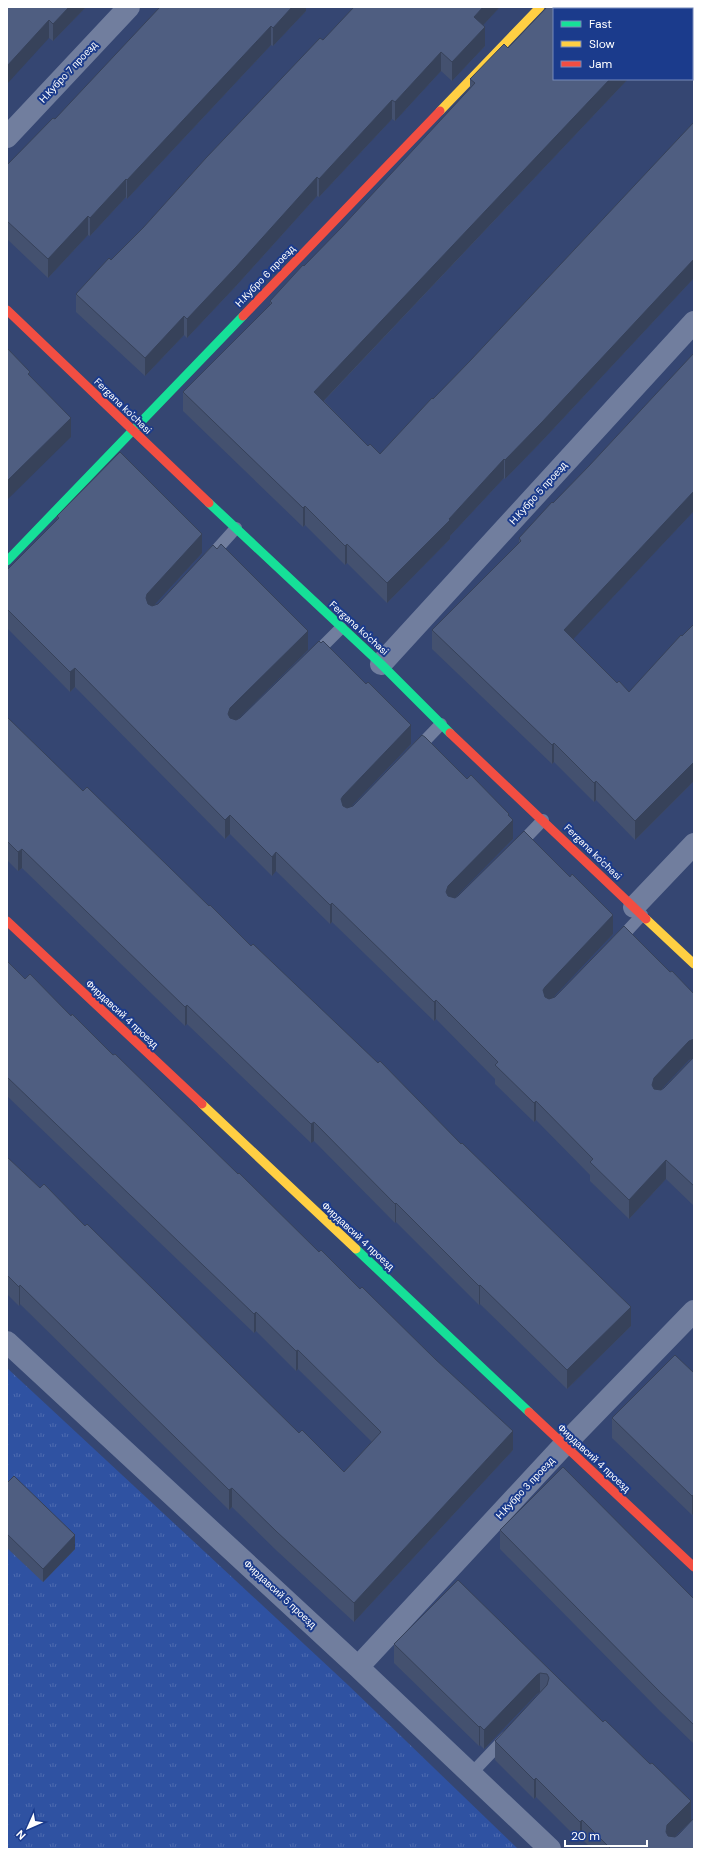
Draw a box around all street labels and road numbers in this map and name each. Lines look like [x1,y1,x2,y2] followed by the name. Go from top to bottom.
[36,38,100,106] street label: Н.Кубро 7 проезд
[232,242,298,310] street label: Н.Кубро 6 проезд
[92,375,154,437] street label: Fergana ko'chasi
[506,459,570,527] street label: Н.Кубро 5 проезд
[327,598,391,658] street label: Fergana ko'chasi
[562,821,624,883] street label: Fergana ko'chasi
[83,977,161,1051] street label: Фирдавсий 4 проезд
[319,1199,397,1273] street label: Фирдавсий 4 проезд
[555,1421,633,1495] street label: Фирдавсий 4 проезд
[493,1454,557,1522] street label: Н.Кубро 3 проезд
[241,1557,319,1631] street label: Фирдавсий 5 проезд

